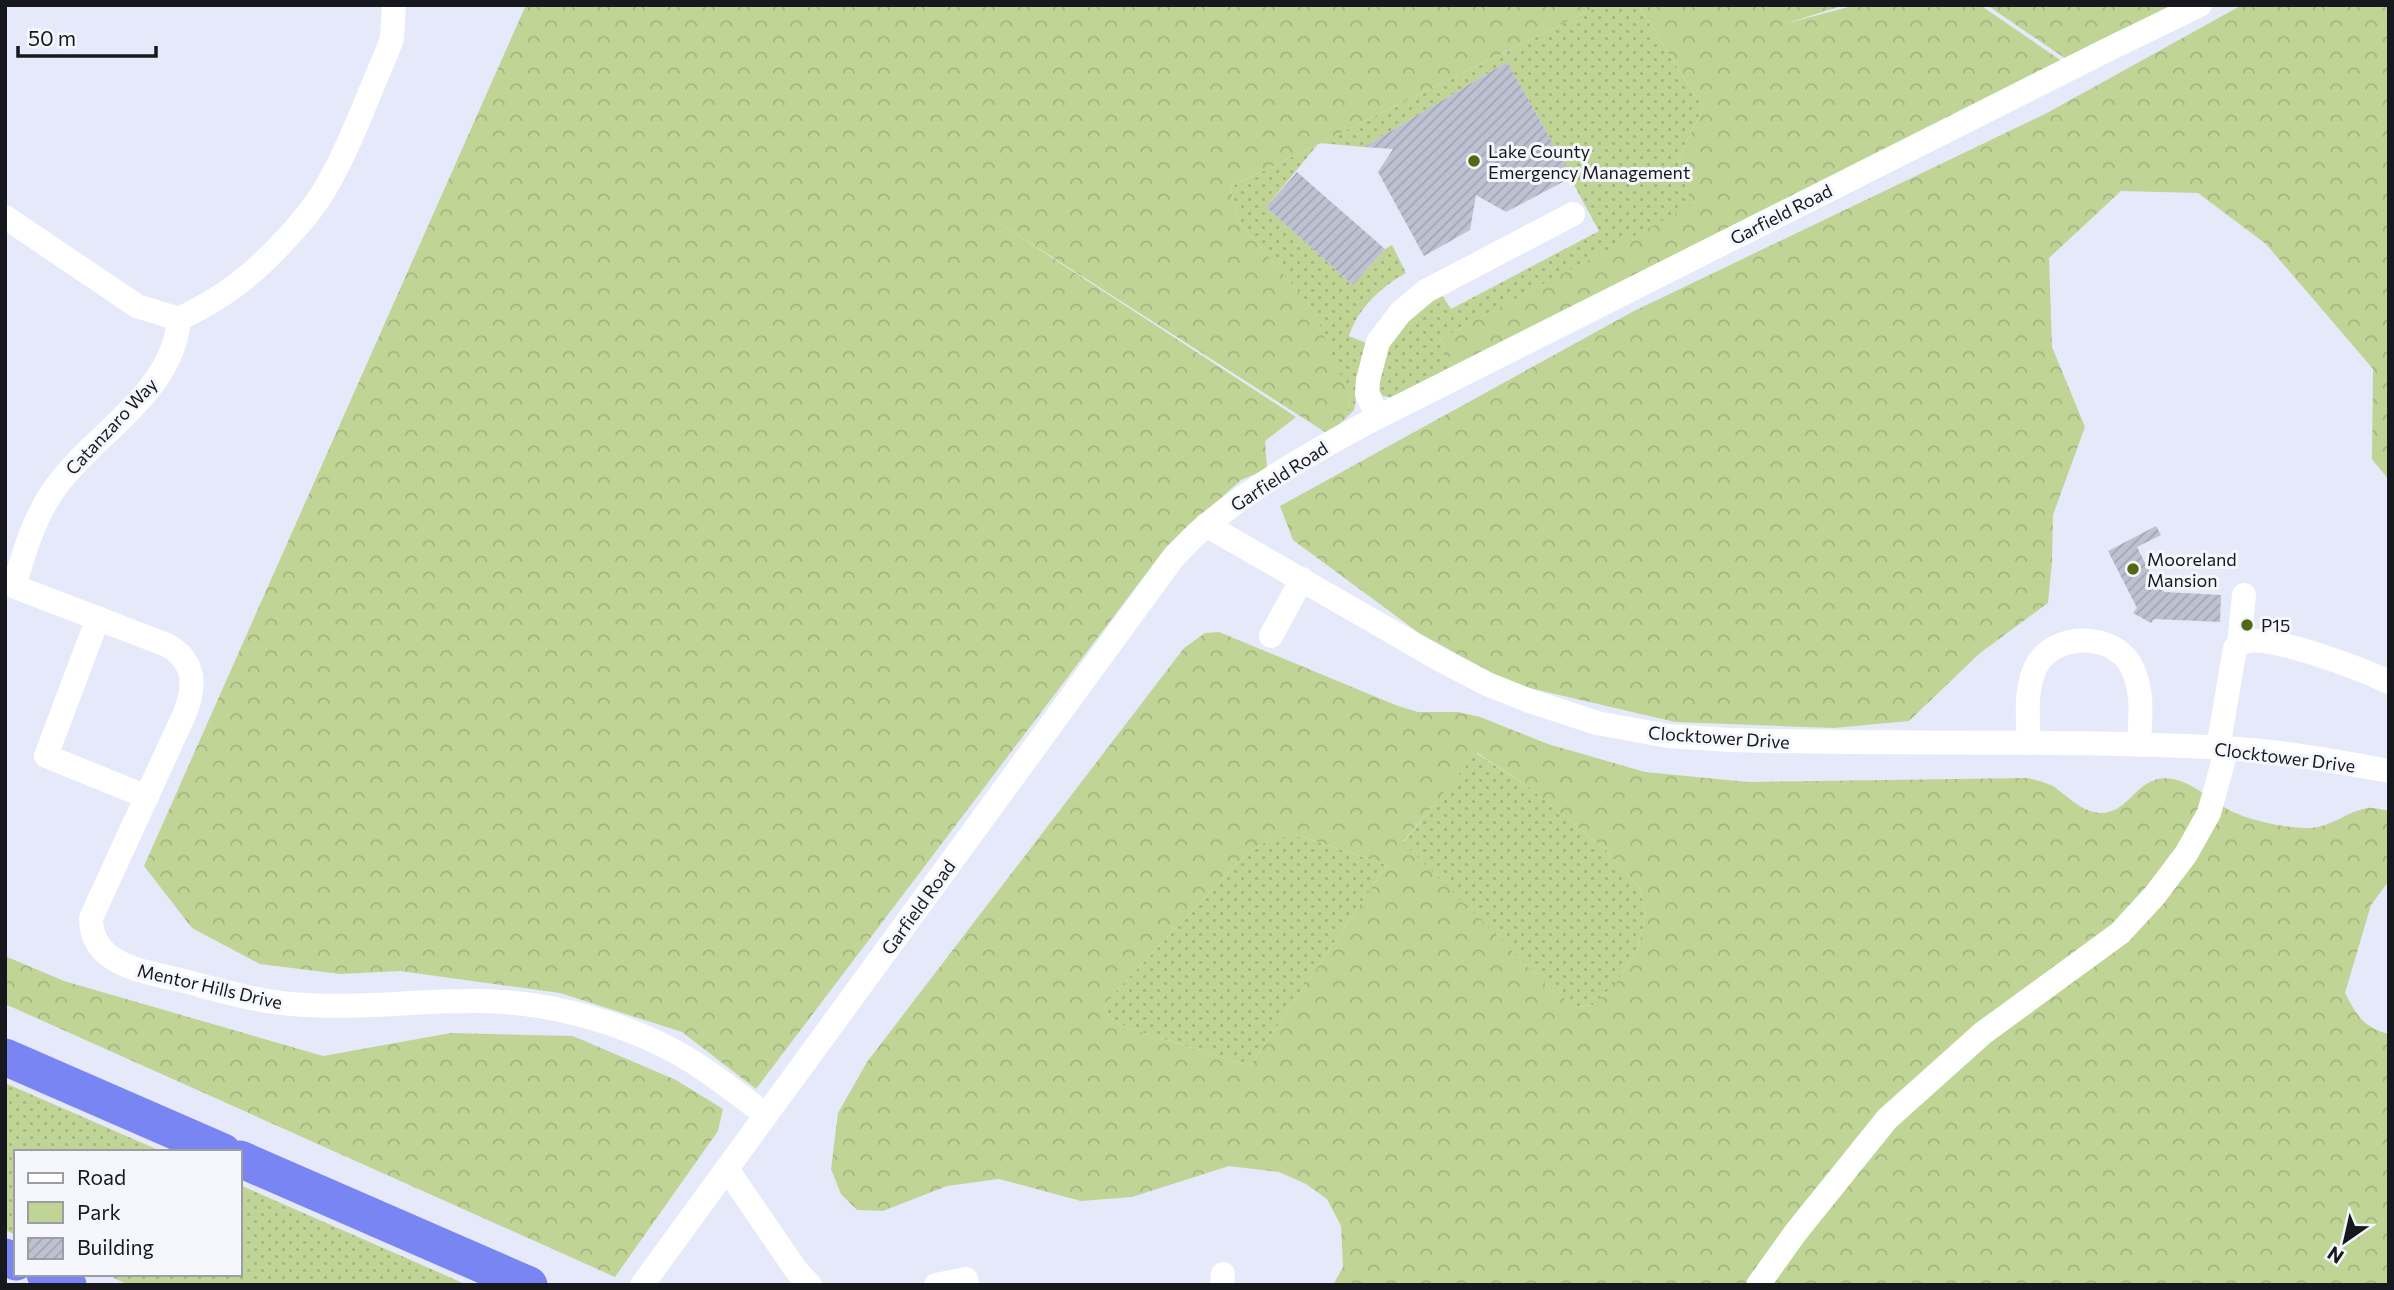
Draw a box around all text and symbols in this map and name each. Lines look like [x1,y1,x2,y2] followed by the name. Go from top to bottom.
[18,14,156,58] scale bar
[28,25,76,50] text: 50 m
[1488,140,1690,183] place label: Lake County Emergency Management
[1466,153,1482,169] marker: Lake County Emergency Management
[1726,179,1836,249] street label: Garfield Road
[61,373,161,479] street label: Catanzaro Way
[1226,436,1332,516] street label: Garfield Road
[2147,548,2237,591] place label: Mooreland Mansion
[2125,561,2141,577] marker: Mooreland Mansion
[2261,614,2290,636] place label: P15
[2239,617,2255,633] marker: P15
[1648,721,1790,753] street label: Clocktower Drive
[2213,737,2357,777] street label: Clocktower Drive
[876,855,960,959] street label: Garfield Road
[135,959,285,1013] street label: Mentor Hills Drive
[14,1150,242,1276] legend
[77,1164,126,1189] text: Road
[77,1199,121,1224] text: Park
[2310,1206,2380,1276] north arrow
[77,1234,154,1259] text: Building
[2323,1242,2348,1269] text: N

